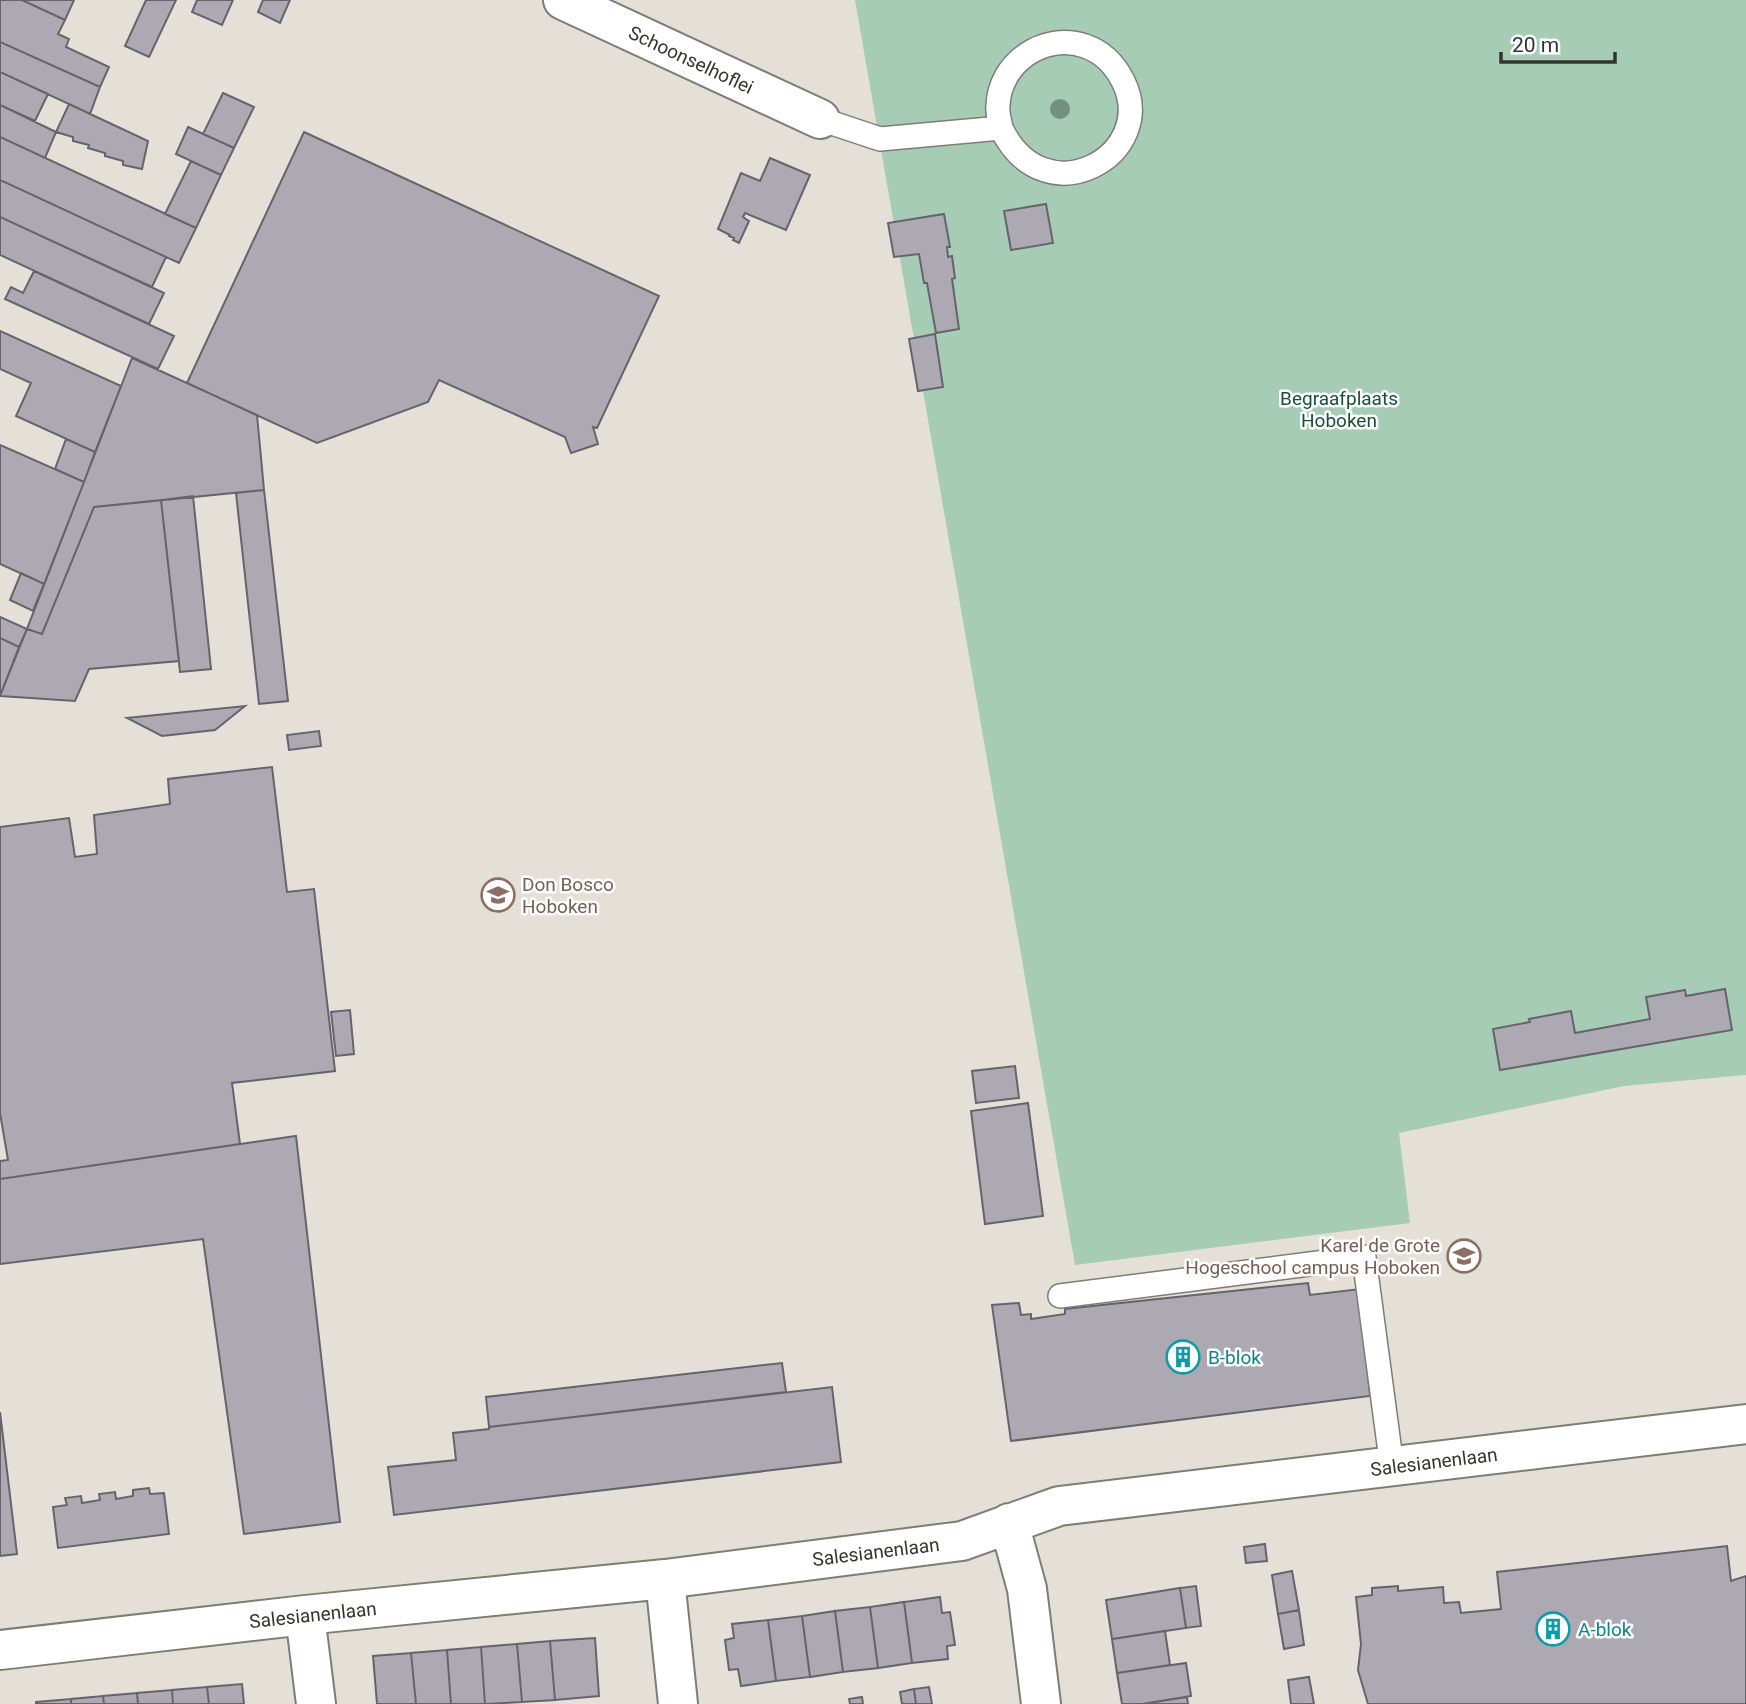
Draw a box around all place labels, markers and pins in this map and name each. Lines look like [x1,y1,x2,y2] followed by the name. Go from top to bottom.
[522,873,614,918] place label: Don Bosco Hoboken
[479,876,517,914] school or university icon: Don Bosco Hoboken
[1185,1234,1440,1279] place label: Karel de Grote Hogeschool campus Hoboken
[1445,1237,1483,1275] school or university icon: Karel de Grote Hogeschool campus Hoboken
[1164,1338,1202,1376] building icon: B-blok
[1208,1346,1261,1369] place label: B-blok
[1534,1610,1572,1648] building icon: A-blok
[1578,1618,1632,1641] place label: A-blok

